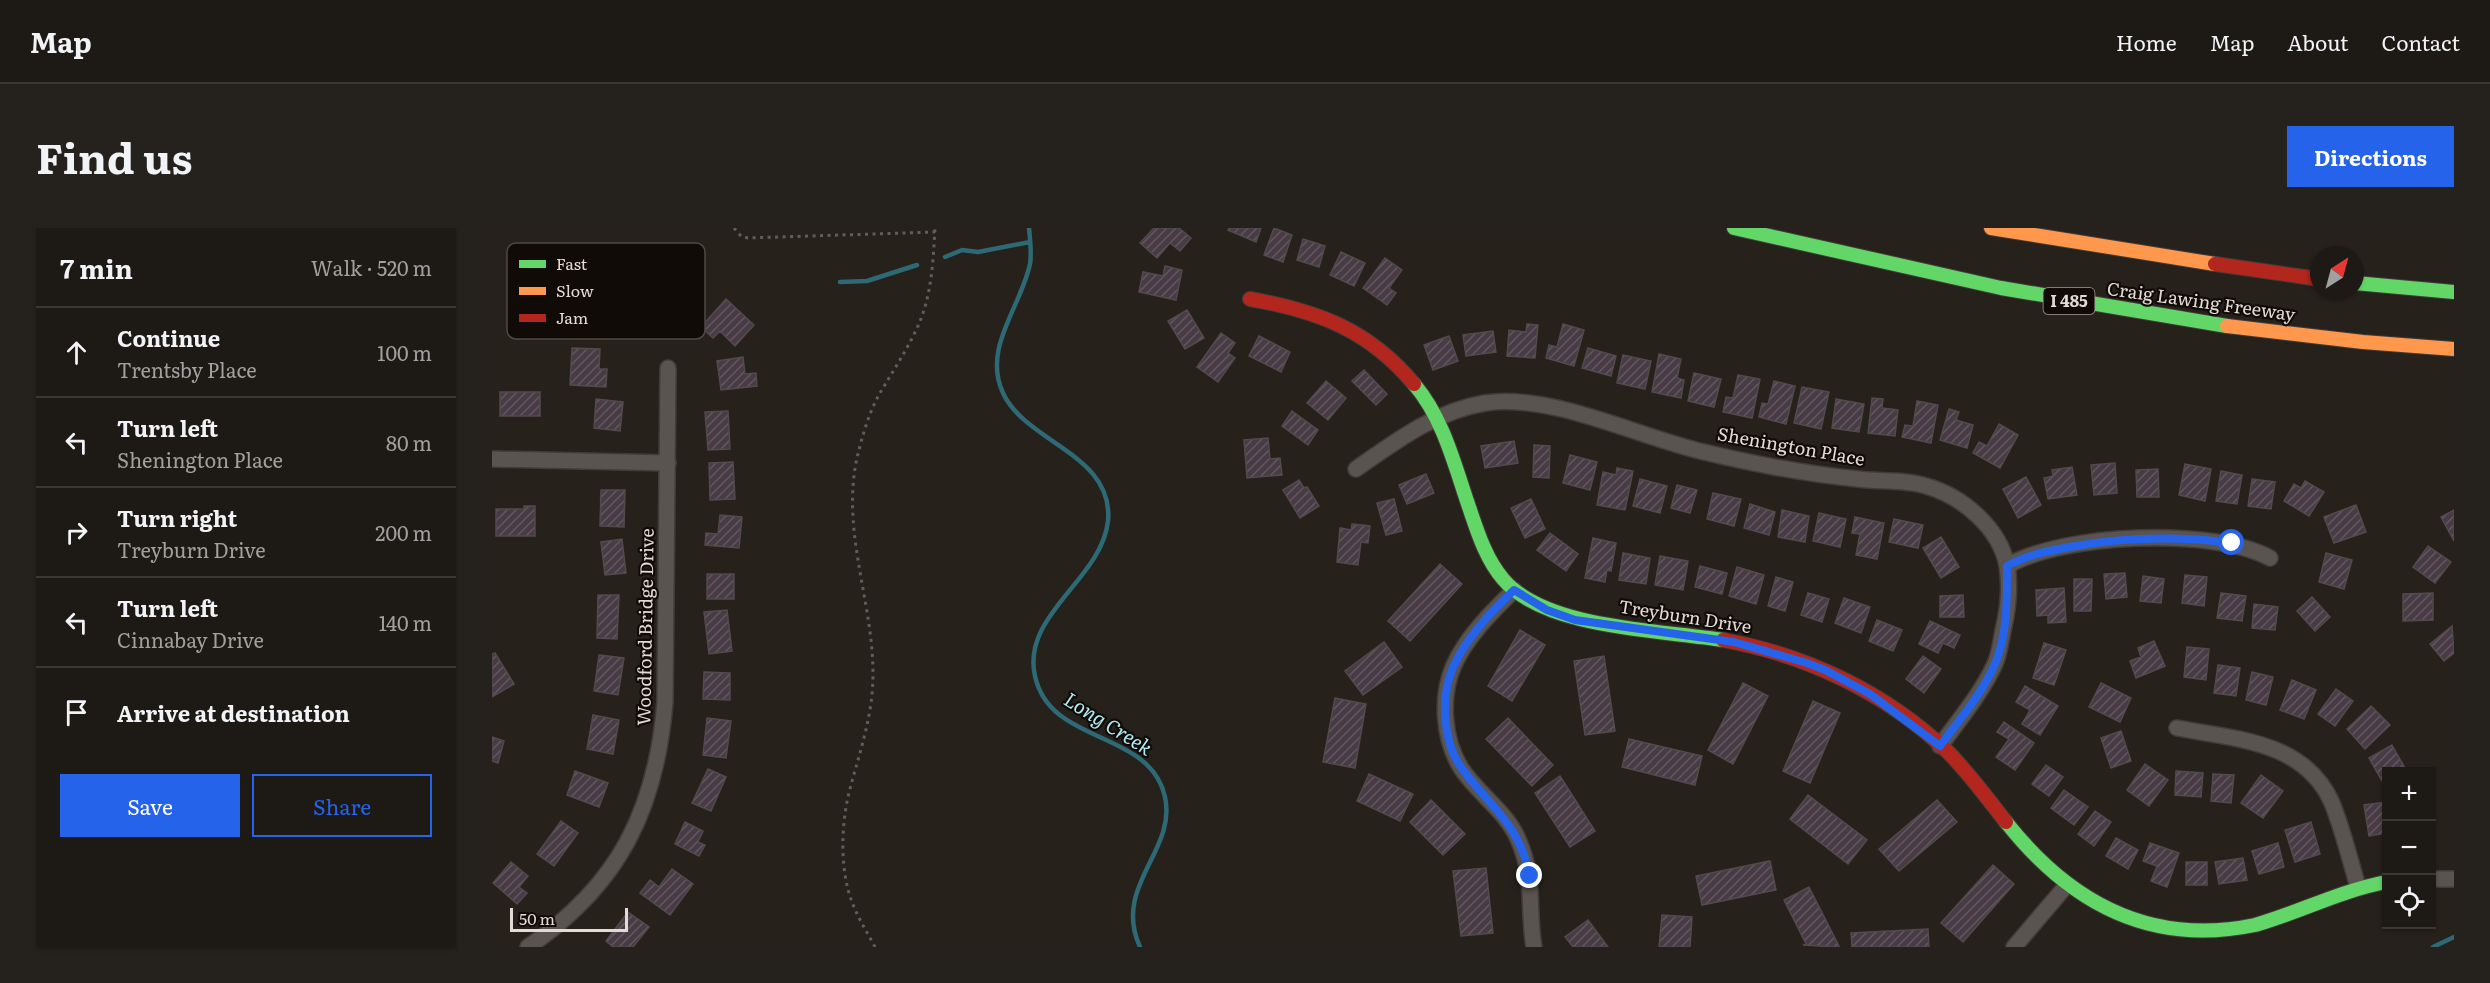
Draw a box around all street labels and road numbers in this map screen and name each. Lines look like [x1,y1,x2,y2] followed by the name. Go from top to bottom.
[2105,274,2298,327] street label: Craig Lawing Freeway
[2044,288,2094,314] road number: I 485
[1715,419,1867,472] street label: Shenington Place
[629,528,660,726] street label: Woodford Bridge Drive
[1617,592,1753,639] street label: Treyburn Drive

